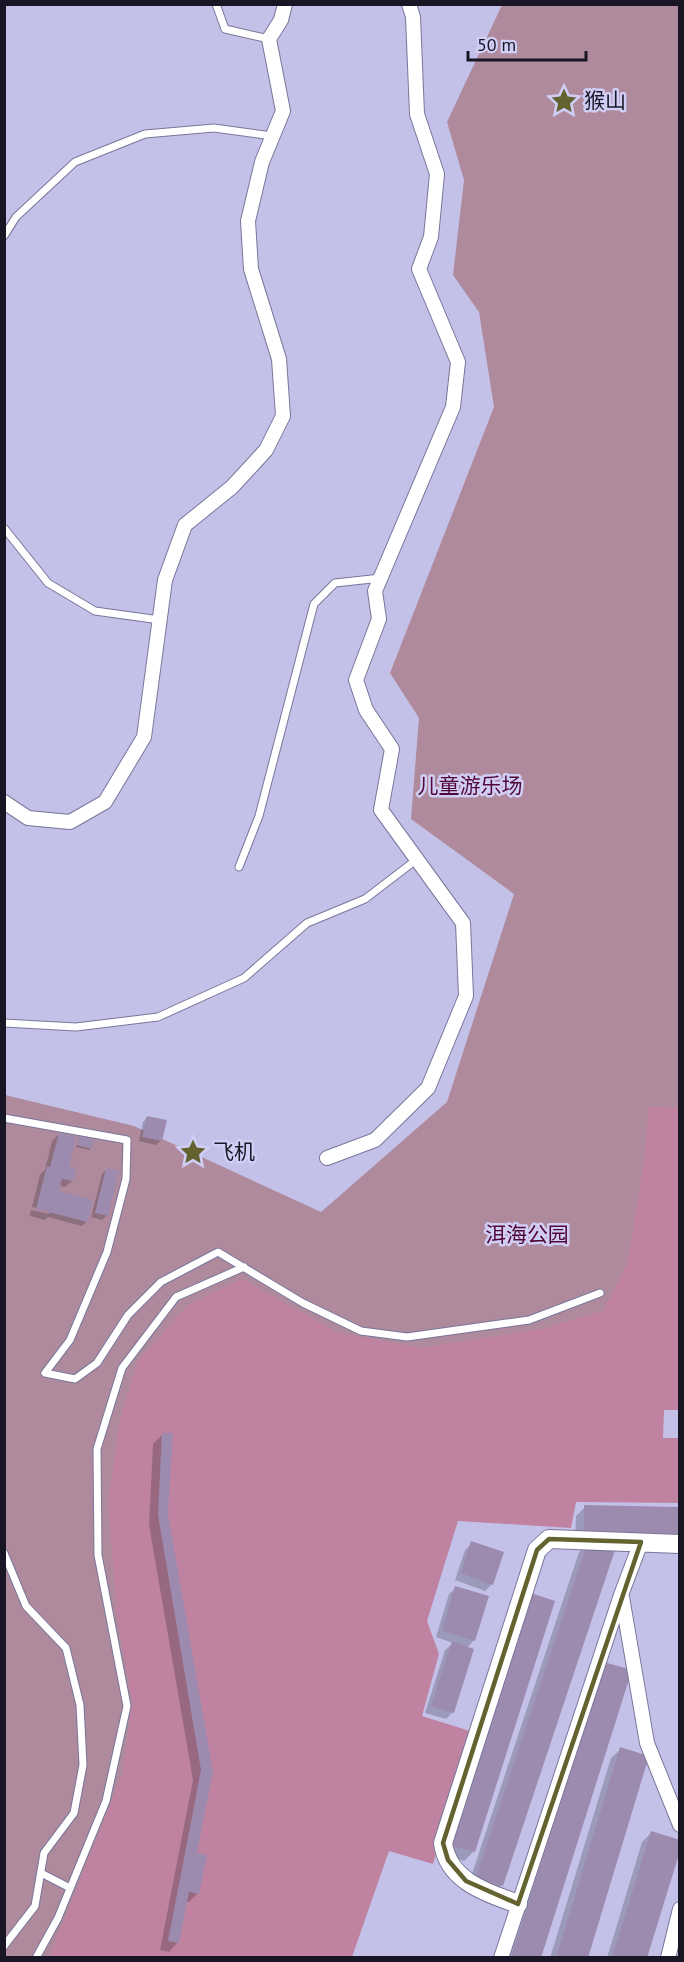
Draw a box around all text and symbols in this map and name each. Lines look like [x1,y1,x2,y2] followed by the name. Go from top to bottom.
[468,24,586,62] scale bar
[477,33,516,56] text: 50 m
[549,86,579,116] place icon: 猴山
[584,87,626,114] place label: 猴山
[418,772,523,799] park label: 儿童游乐场
[178,1137,208,1167] place icon: 飞机
[213,1138,255,1165] place label: 飞机
[485,1221,569,1248] park label: 洱海公园

